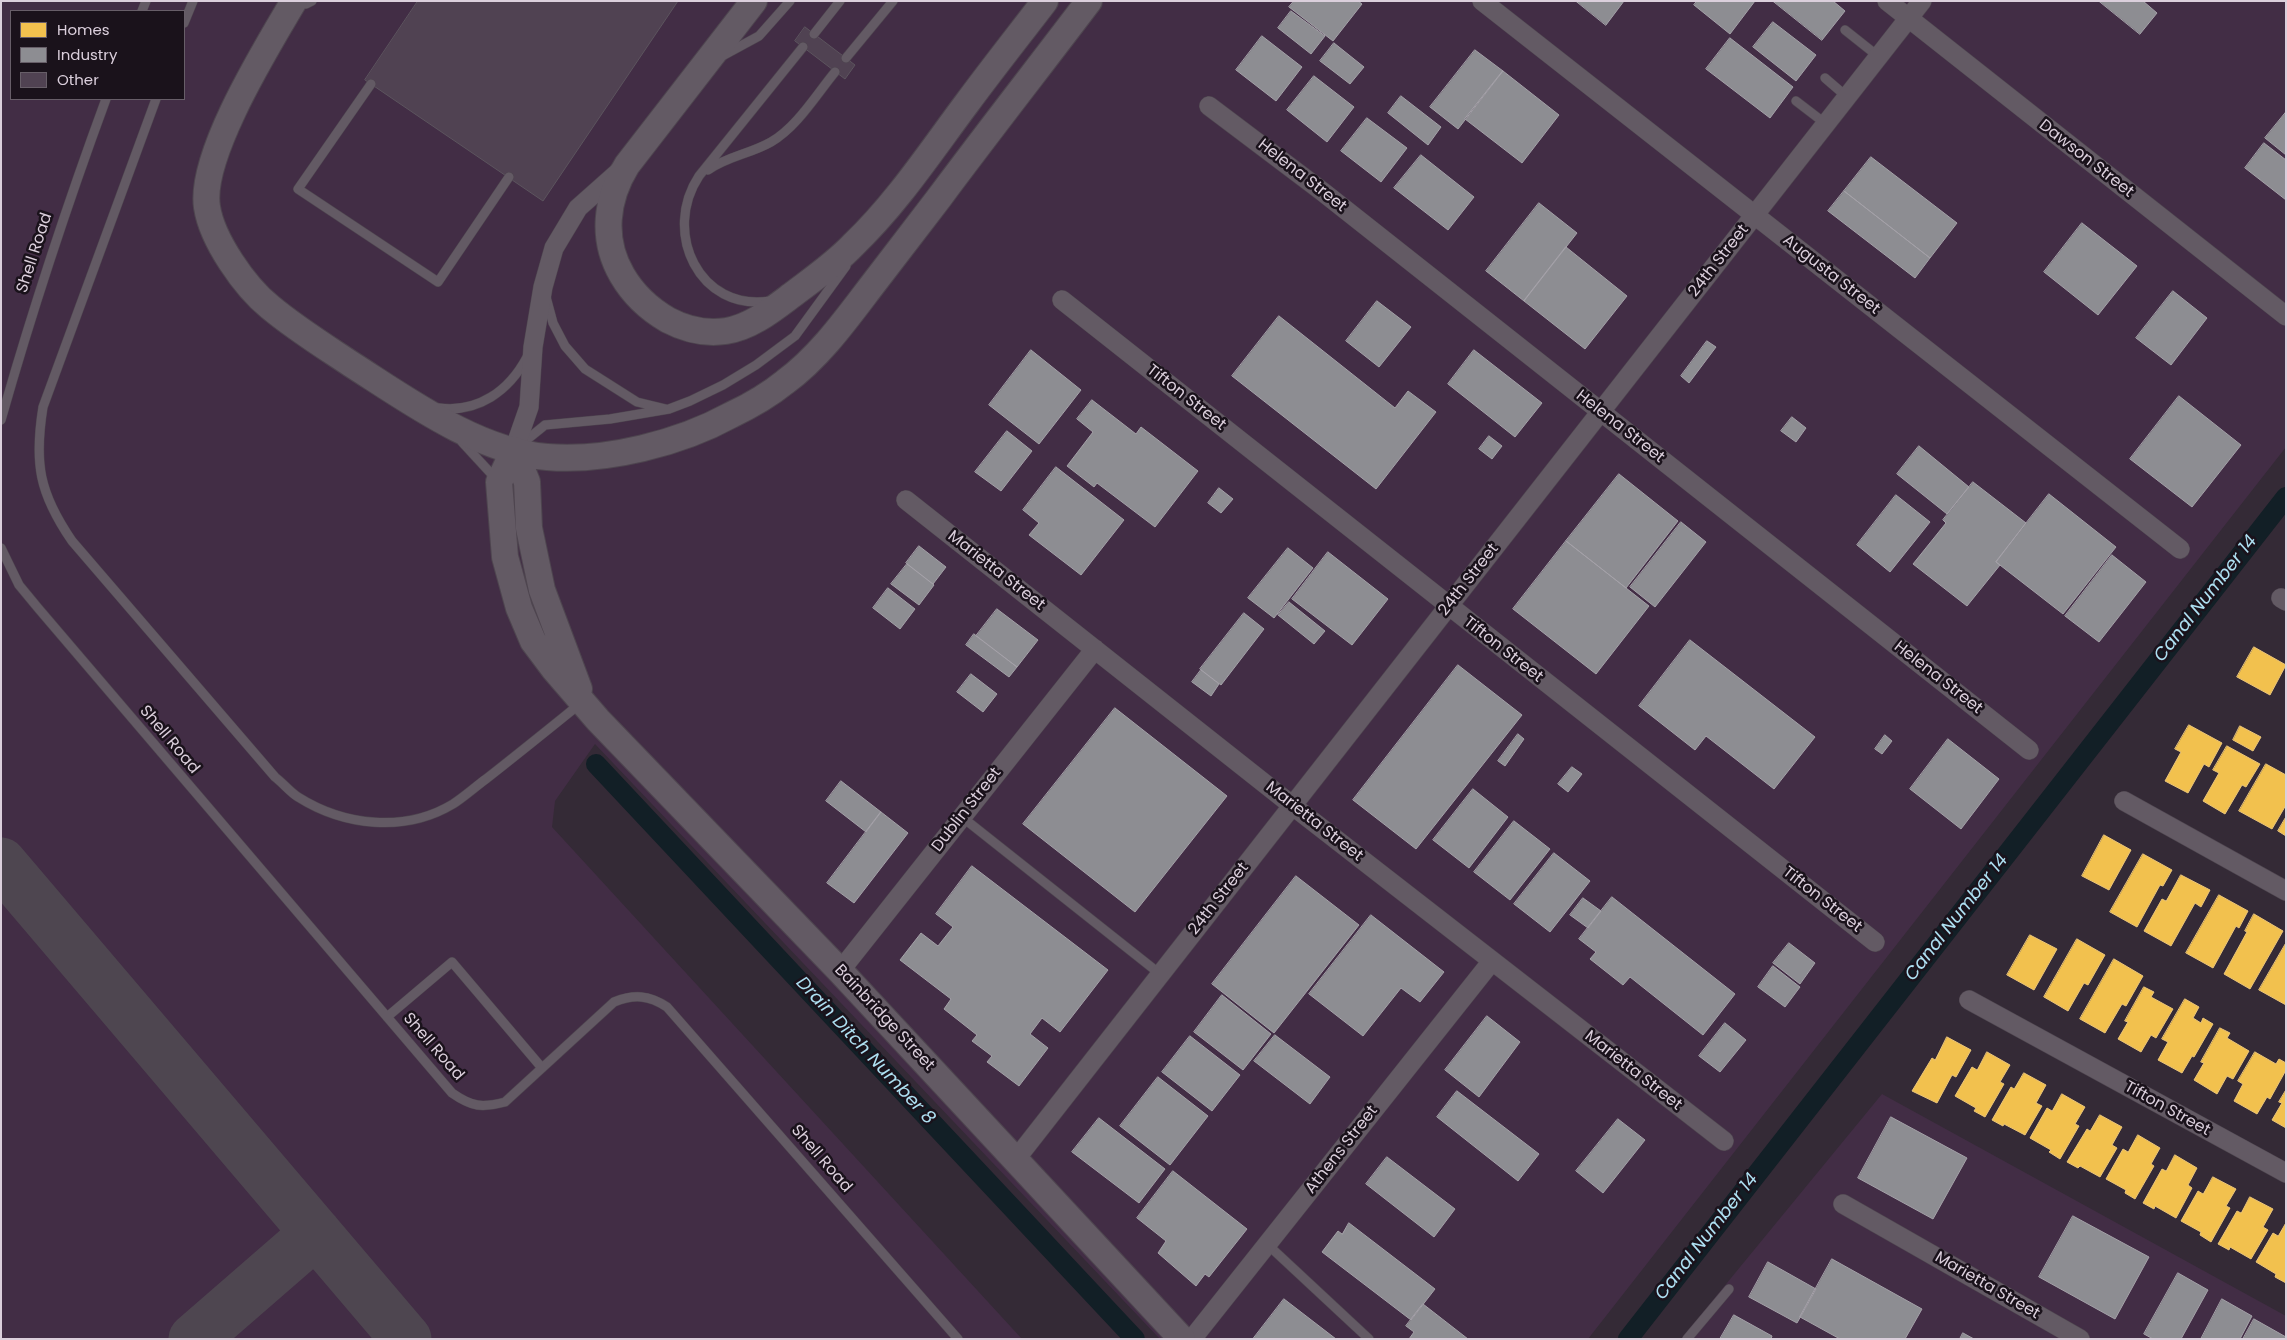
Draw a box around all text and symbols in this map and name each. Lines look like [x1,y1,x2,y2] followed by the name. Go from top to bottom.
[10,10,185,100] legend
[57,19,110,40] text: Homes
[57,44,117,65] text: Industry
[57,69,99,90] text: Other
[2035,116,2137,202] street label: Dawson Street
[1254,135,1350,217] street label: Helena Street
[13,210,57,296] street label: Shell Road
[1685,221,1753,301] street label: 24th Street
[1779,231,1883,319] street label: Augusta Street
[1143,361,1229,435] street label: Tifton Street
[1572,386,1668,468] street label: Helena Street
[944,527,1048,615] street label: Marietta Street
[2150,531,2262,667] water label: Canal Number 14
[1435,540,1503,620] street label: 24th Street
[1460,613,1546,687] street label: Tifton Street
[1890,637,1986,719] street label: Helena Street
[135,702,203,778] street label: Shell Road
[928,764,1006,856] street label: Dublin Street
[1262,778,1366,866] street label: Marietta Street
[1901,850,2013,986] water label: Canal Number 14
[1185,859,1253,939] street label: 24th Street
[1779,863,1865,937] street label: Tifton Street
[830,961,938,1075] street label: Bainbridge Street
[791,973,939,1129] water label: Drain Ditch Number 8
[398,1009,468,1085] street label: Shell Road
[1581,1027,1685,1115] street label: Marietta Street
[2121,1078,2213,1140] street label: Tifton Street
[1302,1102,1382,1198] street label: Athens Street
[786,1121,856,1197] street label: Shell Road
[1651,1169,1763,1305] water label: Canal Number 14
[1931,1248,2043,1324] street label: Marietta Street

